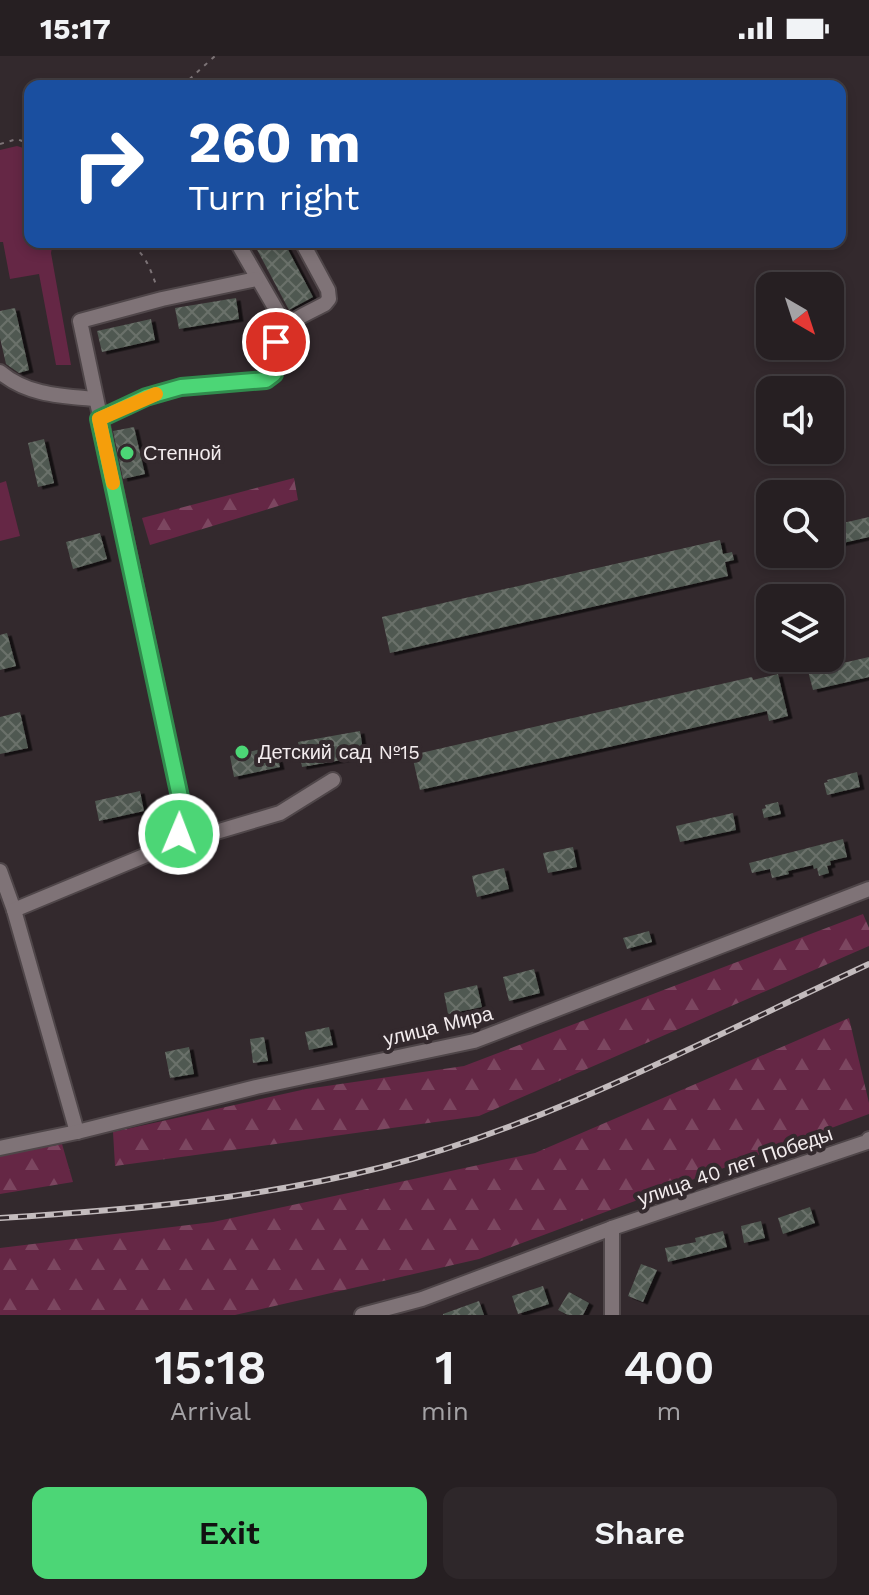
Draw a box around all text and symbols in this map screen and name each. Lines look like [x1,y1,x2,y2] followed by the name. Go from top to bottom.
[40,11,111,46] text: 15:17
[188,110,361,176] text: 260 m
[56,112,160,216] icon: right
[188,177,359,219] text: Turn right
[756,272,844,360] north arrow
[756,272,844,672] map controls
[242,308,310,376] pin
[254,320,298,364] icon: arrive
[756,376,844,464] button: sound
[143,441,222,465] place label: Степной
[118,444,136,462] marker: Степной
[756,480,844,568] button: search
[756,584,844,672] button: layers
[258,740,420,764] place label: Детский сад №15
[233,743,251,761] marker: Детский сад №15
[137,792,221,876] position arrow
[381,1001,496,1051] street label: улица Мира
[634,1121,836,1211] street label: улица 40 лет Победы
[154,1339,267,1396] text: 15:18
[435,1339,455,1396] text: 1
[623,1339,715,1396] text: 400
[170,1396,251,1426] text: Arrival
[421,1396,469,1426] text: min
[656,1396,681,1426] text: m
[32,1487,427,1579] button: Exit
[443,1487,837,1579] button: Share

